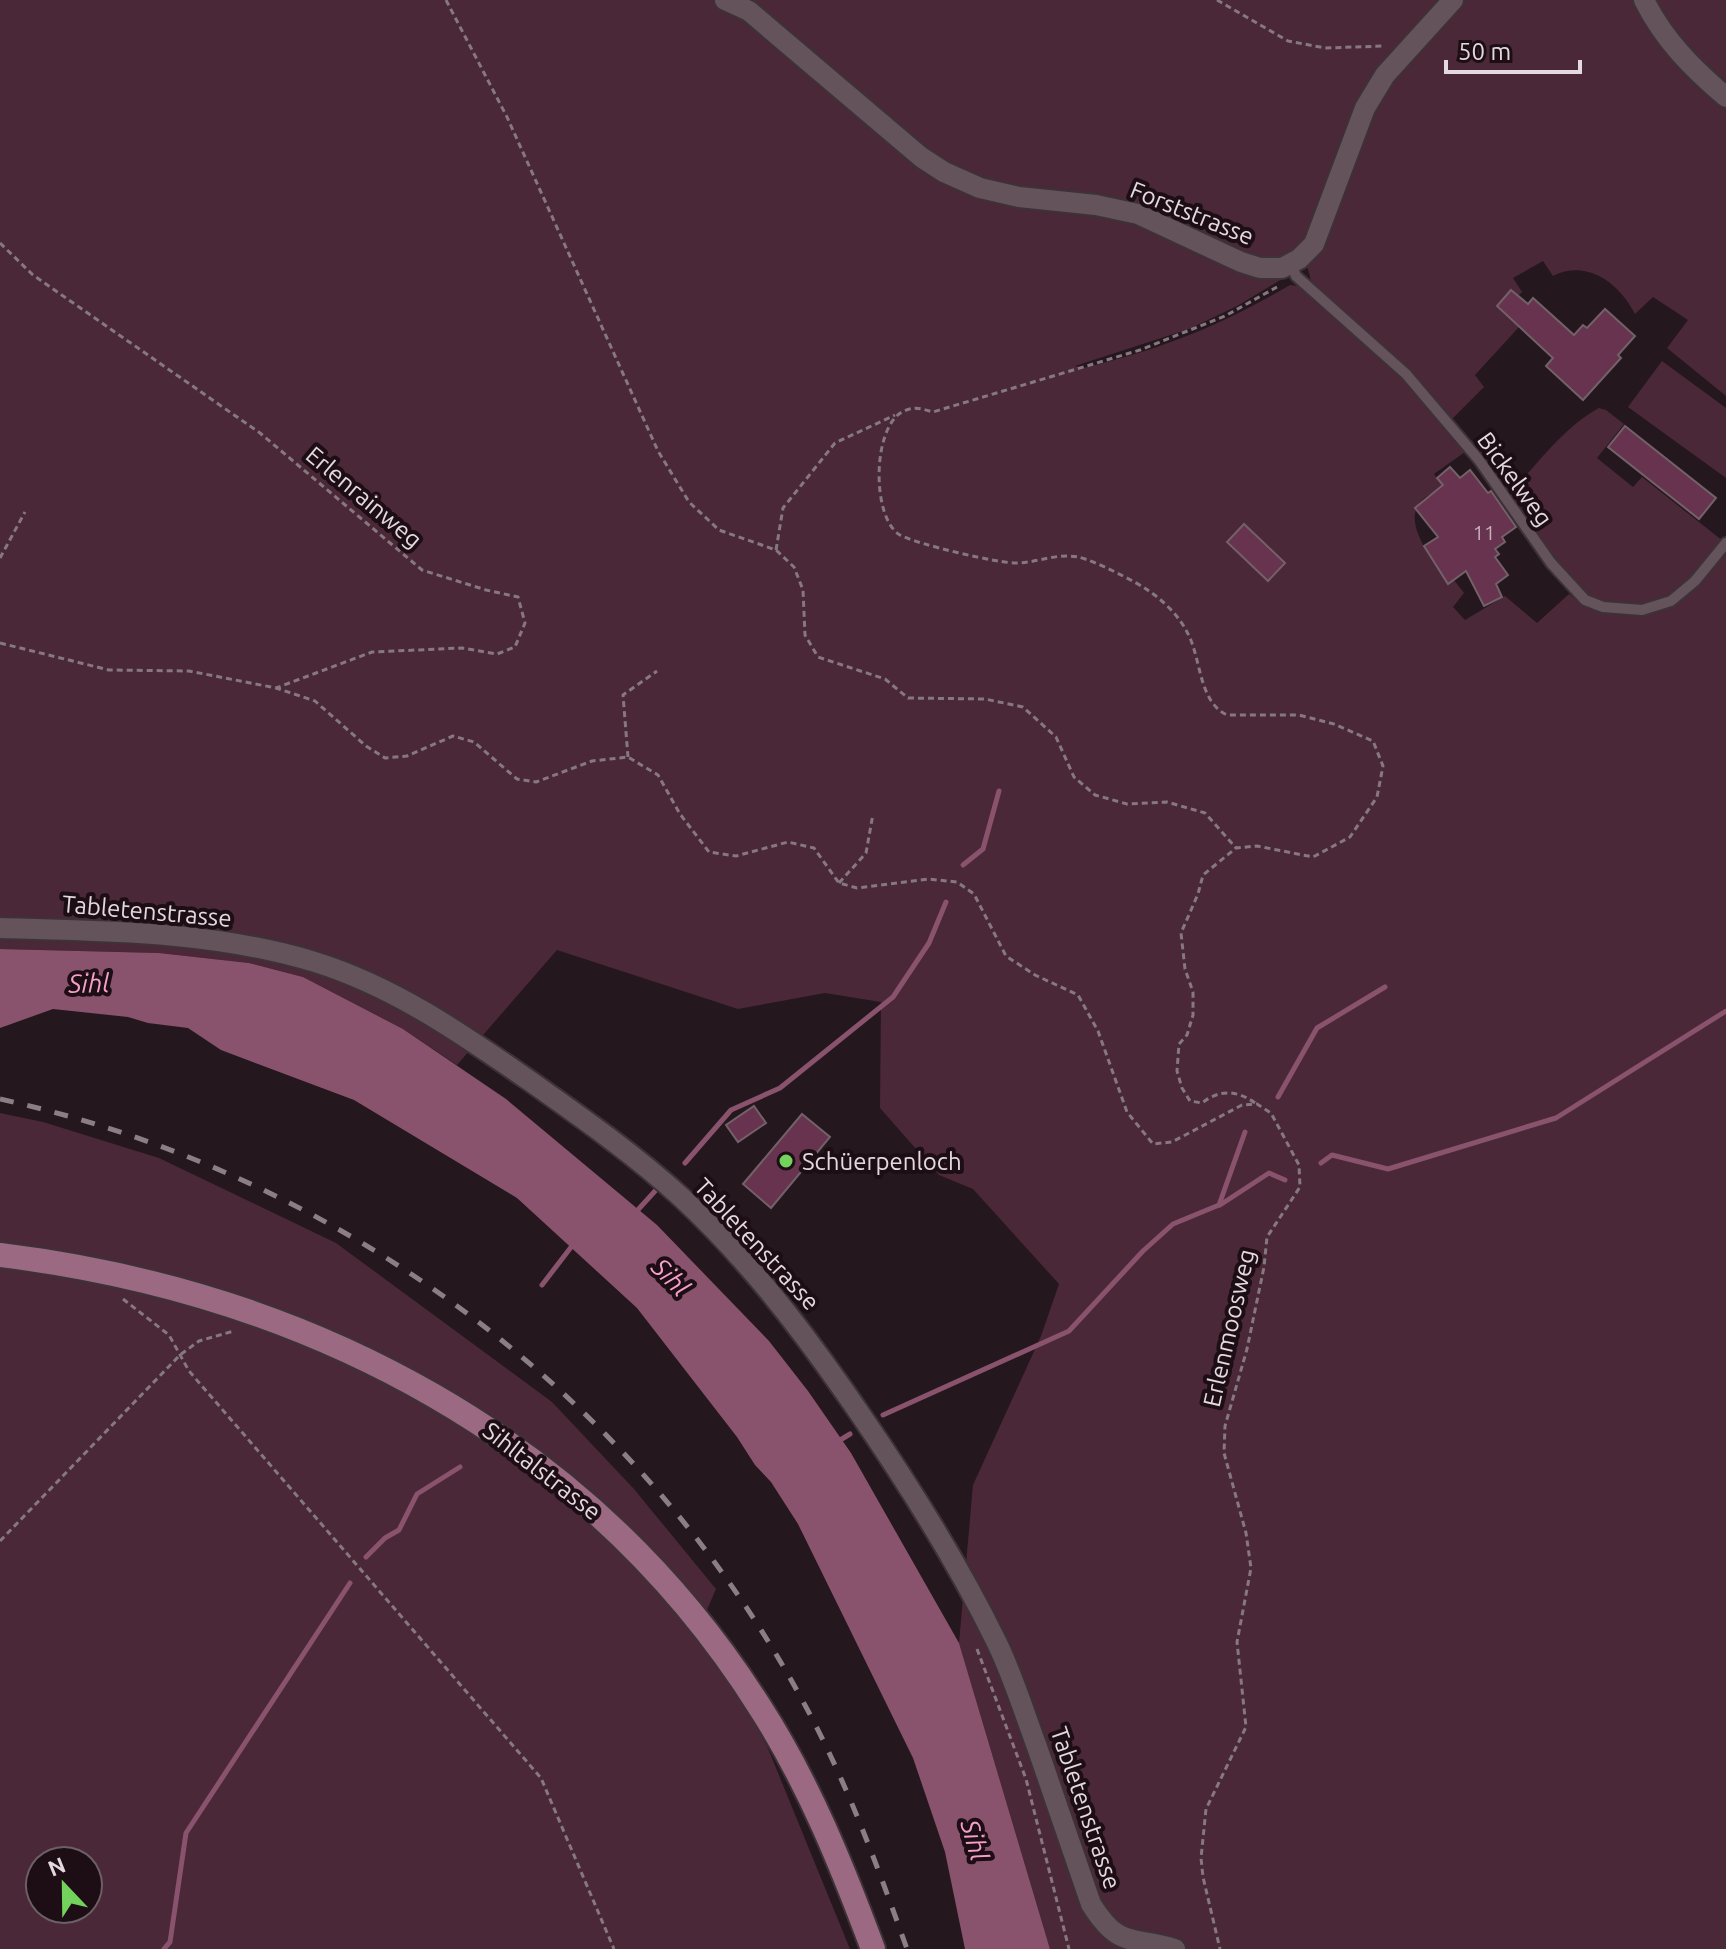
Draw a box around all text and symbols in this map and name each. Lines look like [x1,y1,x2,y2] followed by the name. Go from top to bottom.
[1446,24,1580,74] scale bar
[1458,38,1511,65] text: 50 m
[1126,176,1258,250] street label: Forststrasse
[1472,427,1558,531] street label: Bickelweg
[301,441,427,553] street label: Erlenrainweg
[1473,521,1495,544] house number: 11
[61,890,233,932] street label: Tabletenstrasse
[67,968,110,998] water label: Sihl
[802,1148,962,1175] place label: Schüerpenloch
[777,1152,795,1170] marker: Schüerpenloch
[689,1173,825,1315] street label: Tabletenstrasse
[1198,1247,1260,1409] street label: Erlenmoosweg
[645,1251,696,1302] water label: Sihl
[478,1417,606,1525] street label: Sihltalstrasse
[1046,1723,1126,1893] street label: Tabletenstrasse
[955,1815,995,1864] water label: Sihl
[24,1845,104,1925] north arrow
[44,1851,69,1881] text: N

